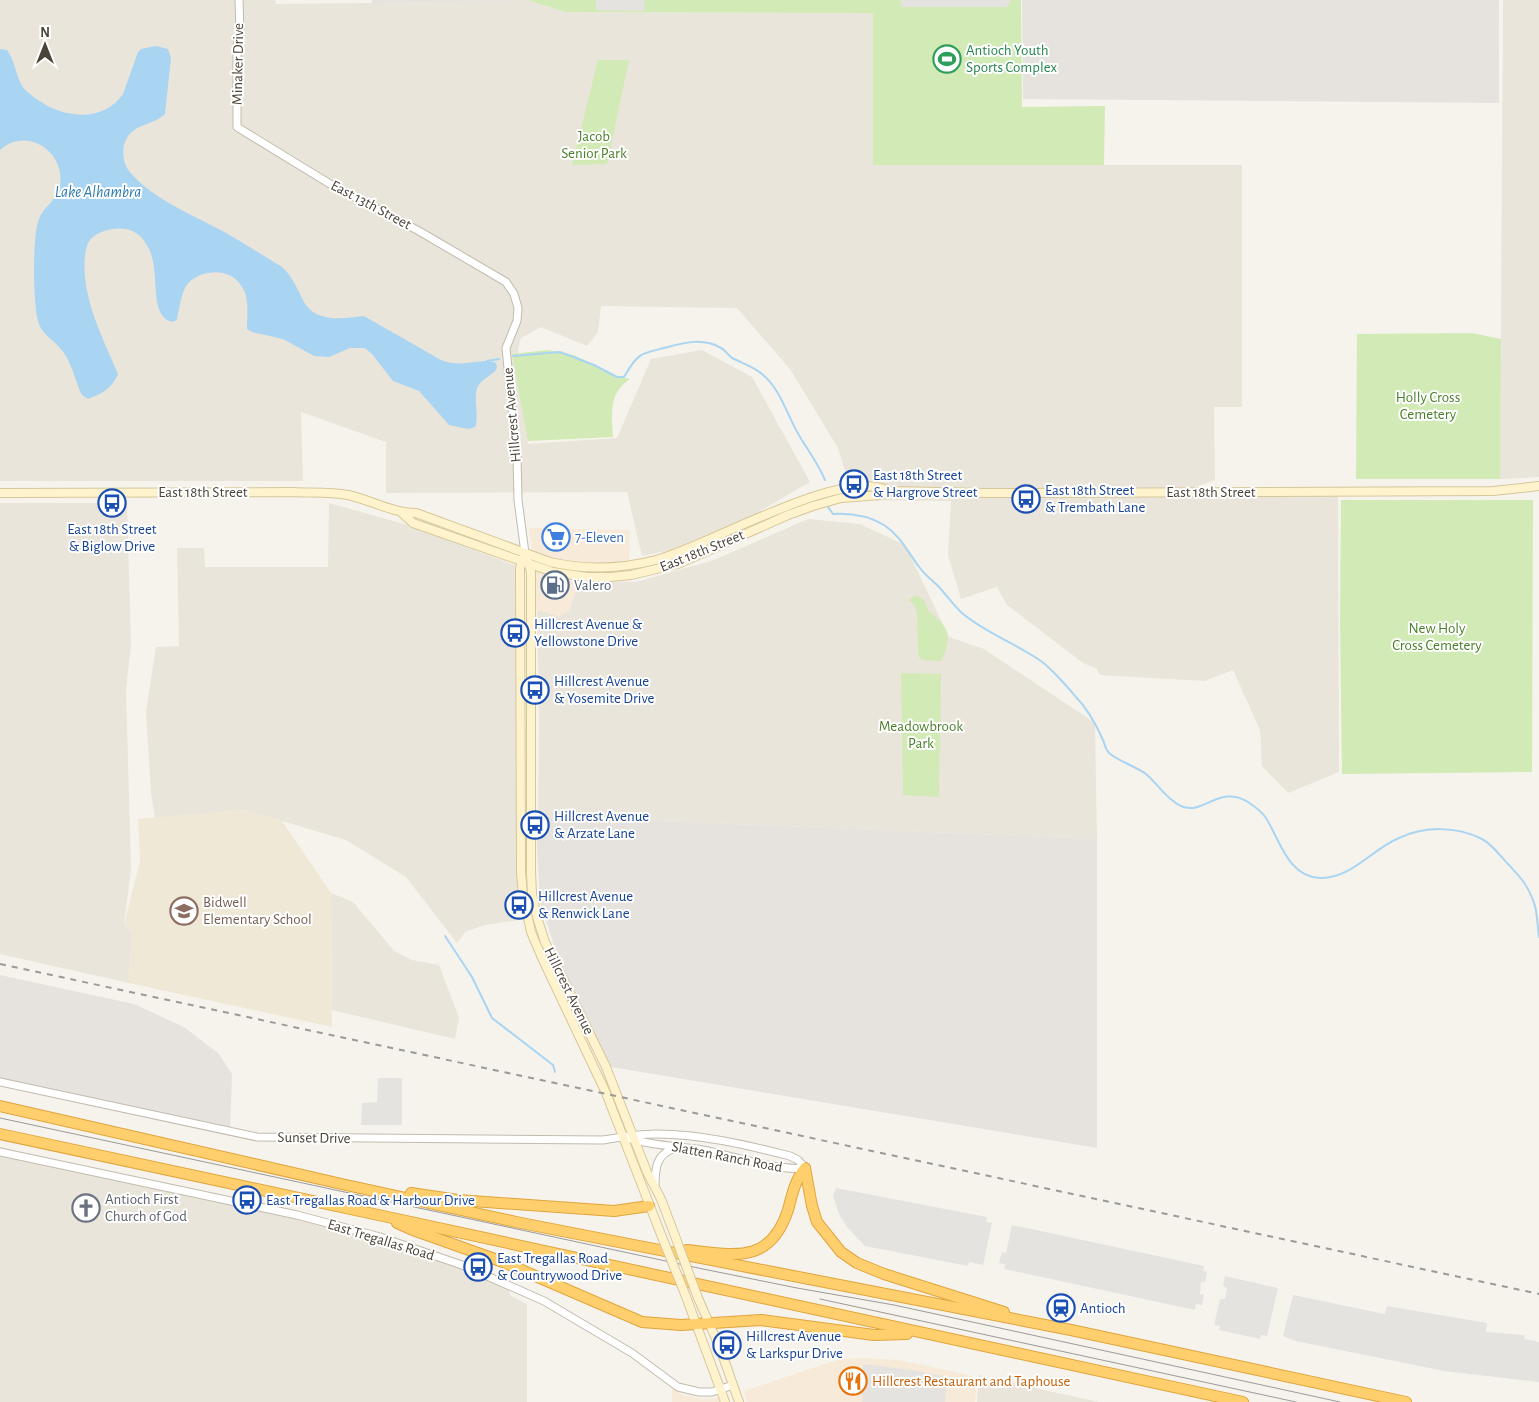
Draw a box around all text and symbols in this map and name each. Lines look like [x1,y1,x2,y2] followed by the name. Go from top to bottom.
[20,20,70,70] north arrow
[230,23,246,105] street label: Minaker Drive
[40,26,50,40] text: N
[966,43,1058,75] place label: Antioch Youth Sports Complex
[932,44,962,74] sports icon: Antioch Youth Sports Complex
[561,129,627,161] park label: Jacob Senior Park
[328,178,414,232] street label: East 13th Street
[55,184,141,200] water label: Lake Alhambra
[500,367,524,463] street label: Hillcrest Avenue
[1396,390,1460,422] park label: Holly Cross Cemetery
[873,468,978,500] place label: East 18th Street & Hargrove Street
[839,469,869,499] bus stop icon: East 18th Street & Hargrove Street
[1045,483,1145,515] place label: East 18th Street & Trembath Lane
[1011,484,1041,514] bus stop icon: East 18th Street & Trembath Lane
[158,485,248,500] street label: East 18th Street
[1166,485,1256,500] street label: East 18th Street
[97,488,127,518] bus stop icon: East 18th Street & Biglow Drive
[67,522,157,554] place label: East 18th Street & Biglow Drive
[541,522,571,552] supermarket icon: 7-Eleven
[658,527,746,575] street label: East 18th Street
[575,530,624,545] place label: 7-Eleven
[540,570,570,600] fuel station icon: Valero
[574,578,611,593] place label: Valero
[534,617,643,649] place label: Hillcrest Avenue & Yellowstone Drive
[500,618,530,648] bus stop icon: Hillcrest Avenue & Yellowstone Drive
[1392,621,1482,653] park label: New Holy Cross Cemetery
[554,674,655,706] place label: Hillcrest Avenue & Yosemite Drive
[520,675,550,705] bus stop icon: Hillcrest Avenue & Yosemite Drive
[879,719,963,751] park label: Meadowbrook Park
[554,809,649,841] place label: Hillcrest Avenue & Arzate Lane
[520,810,550,840] bus stop icon: Hillcrest Avenue & Arzate Lane
[538,889,633,921] place label: Hillcrest Avenue & Renwick Lane
[504,890,534,920] bus stop icon: Hillcrest Avenue & Renwick Lane
[203,895,312,927] place label: Bidwell Elementary School
[169,896,199,926] school or university icon: Bidwell Elementary School
[541,945,597,1037] street label: Hillcrest Avenue
[277,1130,351,1146] street label: Sunset Drive
[670,1139,784,1175] street label: Slatten Ranch Road
[232,1185,262,1215] bus stop icon: East Tregallas Road & Harbour Drive
[105,1192,187,1224] place label: Antioch First Church of God
[71,1193,101,1223] church icon: Antioch First Church of God
[266,1193,475,1208] place label: East Tregallas Road & Harbour Drive
[326,1217,436,1263] street label: East Tregallas Road
[497,1251,622,1283] place label: East Tregallas Road & Countrywood Drive
[463,1252,493,1282] bus stop icon: East Tregallas Road & Countrywood Drive
[1046,1293,1076,1323] station icon: Antioch
[1080,1301,1126,1316] place label: Antioch
[746,1329,843,1361] place label: Hillcrest Avenue & Larkspur Drive
[712,1330,742,1360] bus stop icon: Hillcrest Avenue & Larkspur Drive
[838,1366,868,1396] restaurant icon: Hillcrest Restaurant and Taphouse
[872,1374,1070,1389] place label: Hillcrest Restaurant and Taphouse

